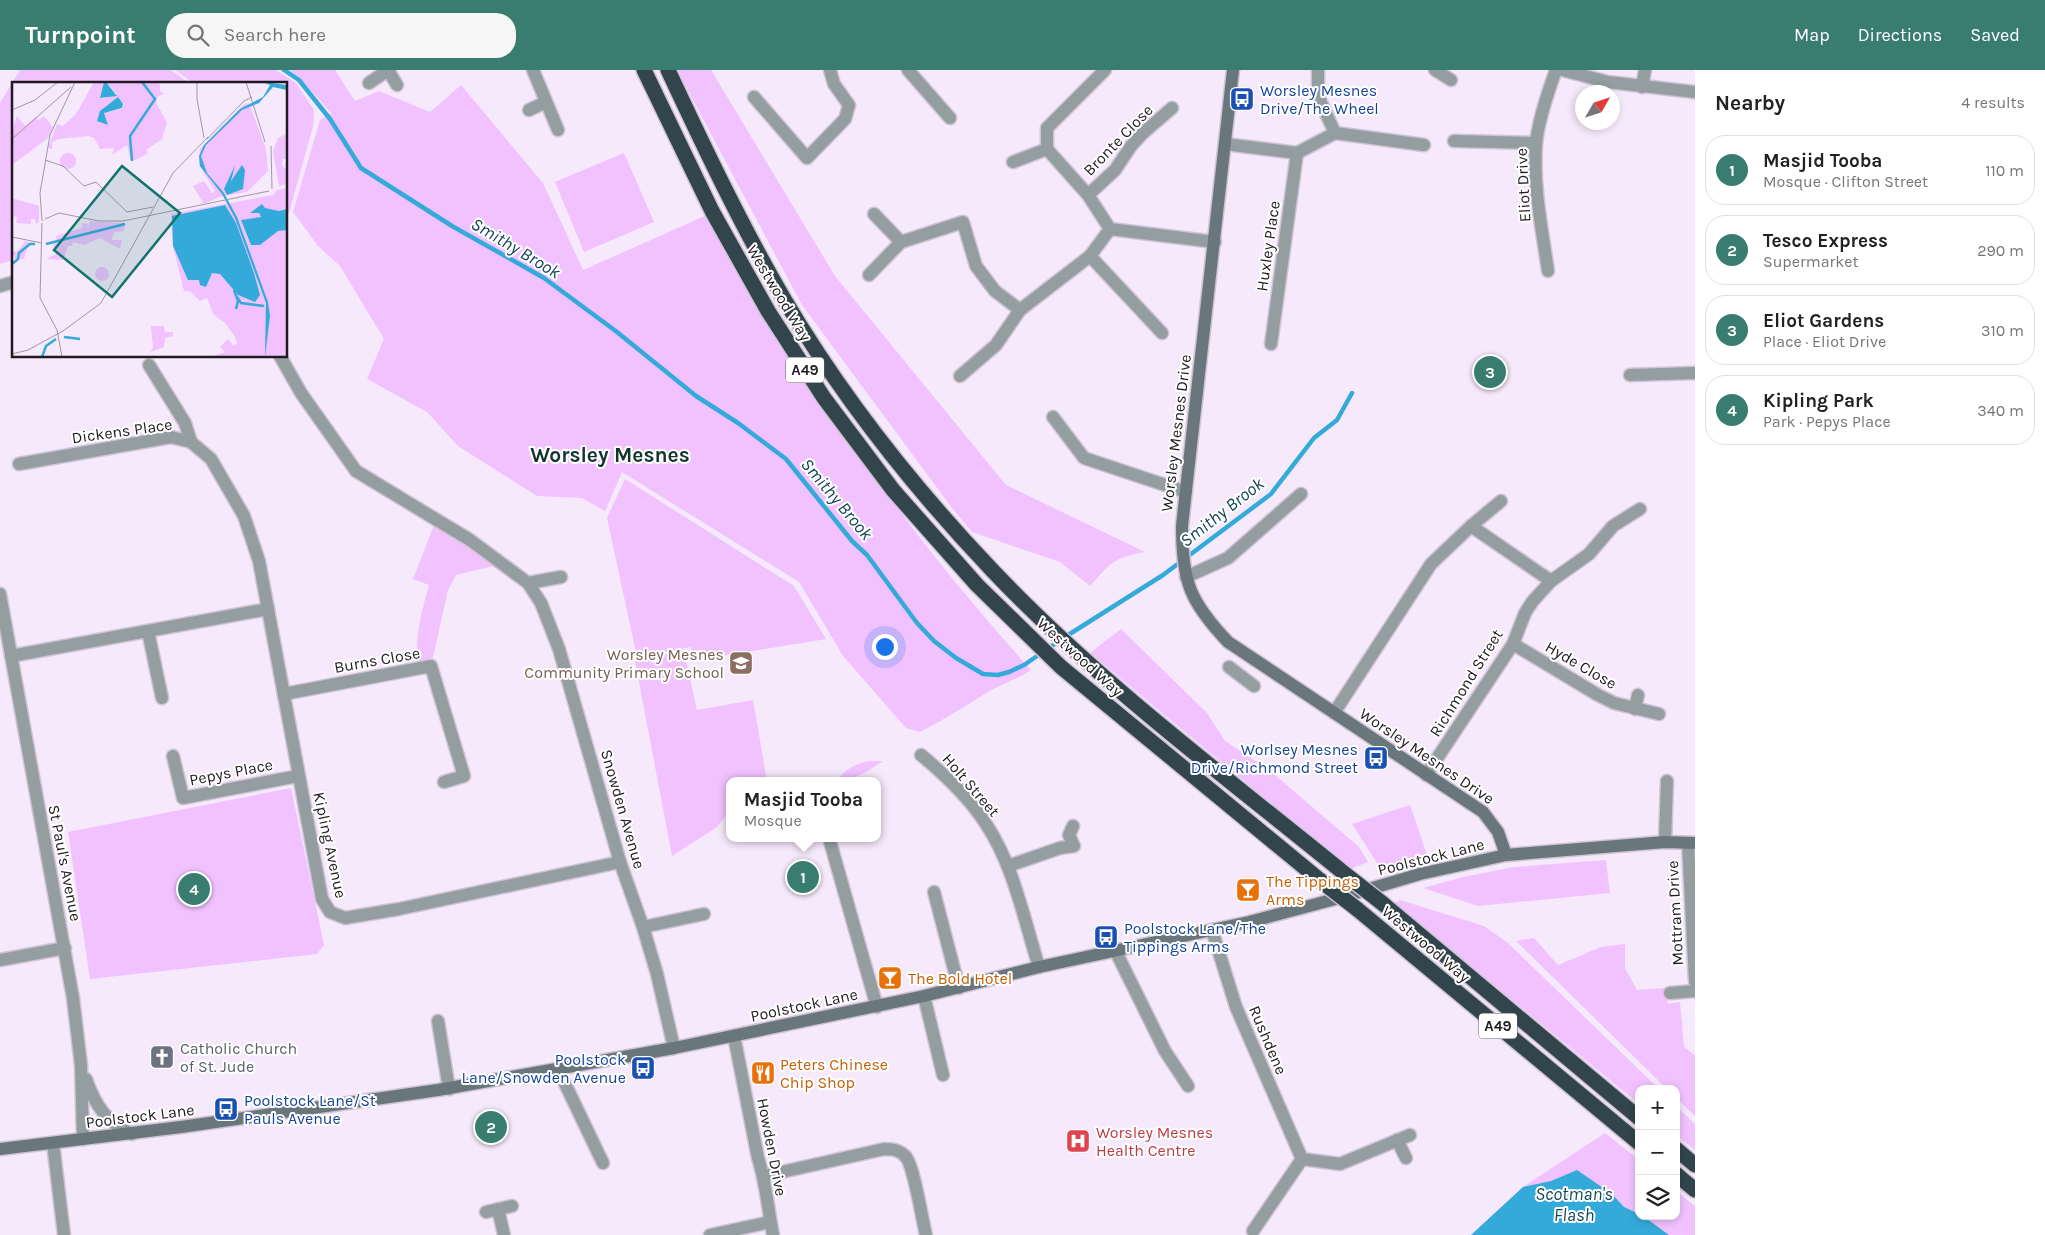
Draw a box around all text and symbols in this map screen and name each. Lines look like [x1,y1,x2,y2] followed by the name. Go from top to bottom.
[166,13,516,58] search box
[25,21,136,49] text: Turnpoint
[184,21,212,49] icon: search
[224,24,326,46] text: Search here
[1794,24,1830,46] text: Map
[1858,24,1942,46] text: Directions
[1970,24,2020,46] text: Saved
[1260,81,1379,118] place label: Worsley Mesnes Drive/The Wheel
[12,82,288,358] inset map
[1575,85,1620,130] north arrow
[1229,86,1255,112] bus stop icon: Worsley Mesnes Drive/The Wheel
[1715,91,1785,115] text: Nearby
[1961,93,2025,112] text: 4 results
[1079,100,1157,180] street label: Bronte Close
[1512,147,1534,223] street label: Eliot Drive
[1763,150,1882,172] text: Masjid Tooba
[1729,161,1735,180] text: 1
[1985,161,2024,180] text: 110 m
[1763,172,1928,191] text: Mosque · Clifton Street
[1252,200,1284,292] street label: Huxley Place
[467,213,565,284] water label: Smithy Brook
[1763,230,1888,252] text: Tesco Express
[743,241,815,345] street label: Westwood Way
[1727,241,1737,260] text: 2
[1977,241,2024,260] text: 290 m
[1763,252,1859,271] text: Supermarket
[1763,310,1884,332] text: Eliot Gardens
[1727,321,1737,340] text: 3
[1981,321,2024,340] text: 310 m
[1763,332,1886,351] text: Place · Eliot Drive
[1157,353,1195,513] street label: Worsley Mesnes Drive
[1474,353,1506,391] pin: 3
[786,358,824,382] road number: A49
[1763,390,1874,412] text: Kipling Park
[1727,401,1737,420] text: 4
[1977,401,2024,420] text: 340 m
[1763,412,1891,431] text: Park · Pepys Place
[71,415,173,447] street label: Dickens Place
[530,443,690,467] district label: Worsley Mesnes
[796,453,878,545] water label: Smithy Brook
[1176,472,1269,552] water label: Smithy Brook
[1033,614,1127,701] street label: Westwood Way
[1425,626,1507,740] street label: Richmond Street
[872,634,898,660] your location
[1542,637,1620,693] street label: Hyde Close
[333,643,421,677] street label: Burns Close
[524,645,724,682] place label: Worsley Mesnes Community Primary School
[728,650,754,676] school or university icon: Worsley Mesnes Community Primary School
[1356,704,1498,808] street label: Worsley Mesnes Drive
[1191,740,1358,777] place label: Worlsey Mesnes Drive/Richmond Street
[1363,745,1389,771] bus stop icon: Worlsey Mesnes Drive/Richmond Street
[597,747,649,871] street label: Snowden Avenue
[938,749,1004,821] street label: Holt Street
[188,755,274,789] street label: Pepys Place
[726,777,881,842] popup
[744,789,863,811] text: Masjid Tooba
[309,790,351,900] street label: Kipling Avenue
[44,803,86,923] street label: St Paul's Avenue
[744,811,802,830] text: Mosque
[1376,835,1486,879] street label: Poolstock Lane
[787,858,819,896] pin: 1
[1663,860,1687,966] street label: Mottram Drive
[178,870,210,908] pin: 4
[1266,872,1359,909] place label: The Tippings Arms
[1235,877,1261,903] bar icon: The Tippings Arms
[1378,902,1474,987] street label: Westwood Way
[1124,919,1266,956] place label: Poolstock Lane/The Tippings Arms
[1093,924,1119,950] bus stop icon: Poolstock Lane/The Tippings Arms
[877,965,903,991] bar icon: The Bold Hotel
[908,969,1012,988] place label: The Bold Hotel
[749,984,859,1026] street label: Poolstock Lane
[1245,1003,1291,1077] street label: Rushdene
[1479,1014,1517,1038] road number: A49
[180,1039,297,1076] place label: Catholic Church of St. Jude
[149,1044,175,1070] church icon: Catholic Church of St. Jude
[461,1050,626,1087] place label: Poolstock Lane/Snowden Avenue
[630,1055,656,1081] bus stop icon: Poolstock Lane/Snowden Avenue
[780,1055,888,1092] place label: Peters Chinese Chip Shop
[750,1060,776,1086] restaurant icon: Peters Chinese Chip Shop
[1635,1085,1680,1220] map controls
[1635,1085,1680,1130] button: +
[244,1091,376,1128] place label: Poolstock Lane/St Pauls Avenue
[213,1096,239,1122] bus stop icon: Poolstock Lane/St Pauls Avenue
[753,1096,791,1198] street label: Howden Drive
[85,1100,195,1132] street label: Poolstock Lane
[475,1108,507,1146] pin: 2
[1096,1123,1213,1160] place label: Worsley Mesnes Health Centre
[1065,1128,1091,1154] hospital icon: Worsley Mesnes Health Centre
[1635,1130,1680,1175] button: −
[1635,1175,1680,1220] button: layers
[1535,1183,1613,1226] water label: Scotman's Flash

